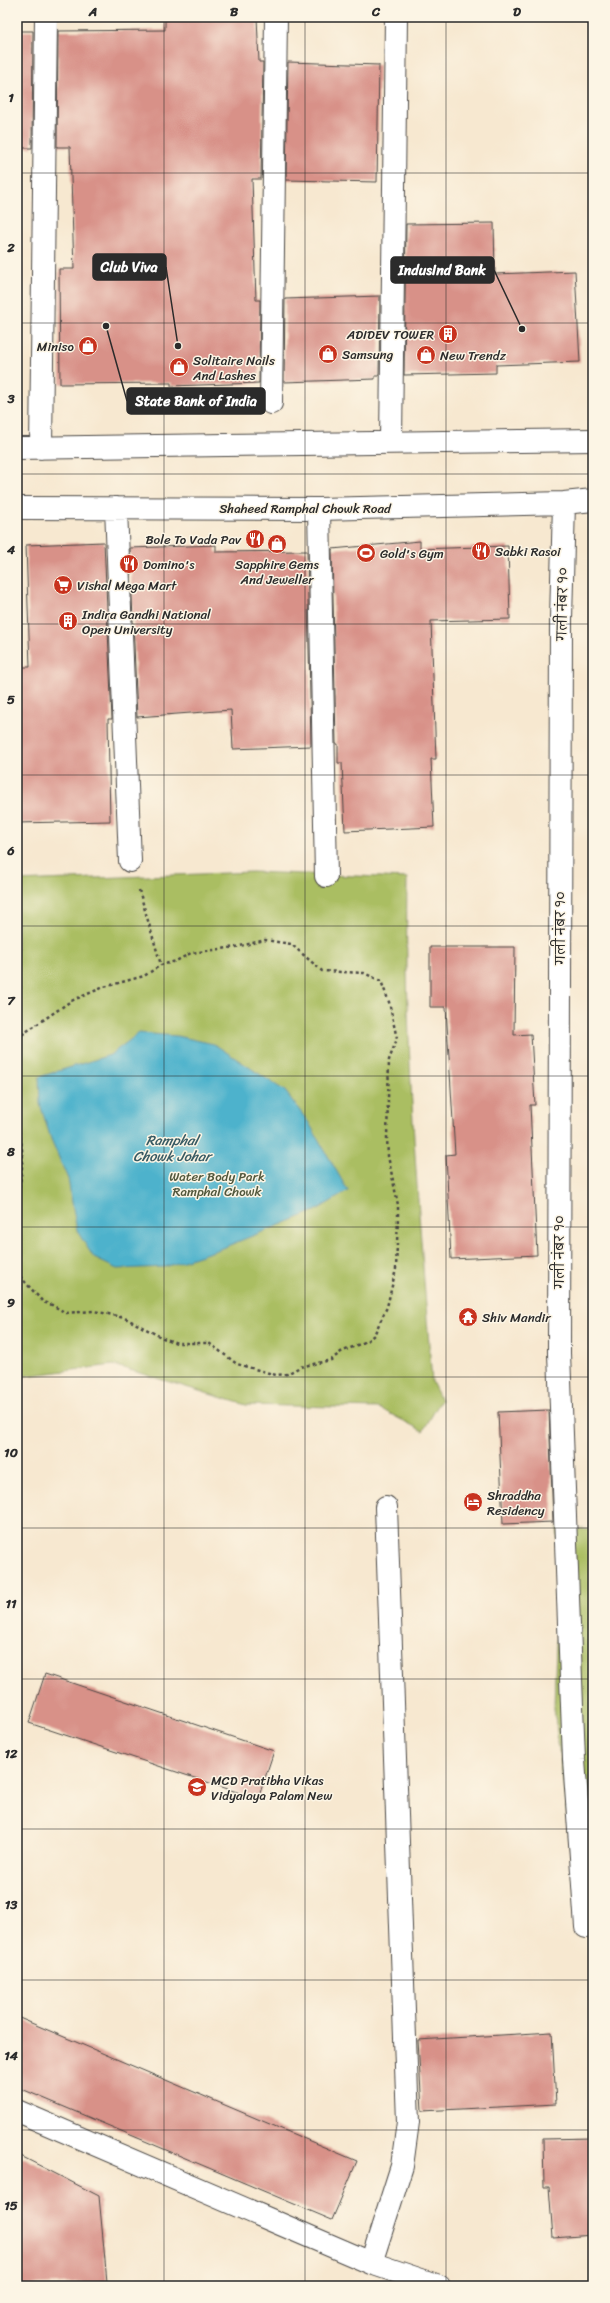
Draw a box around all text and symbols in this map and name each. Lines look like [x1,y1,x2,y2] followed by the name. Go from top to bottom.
[88,0,97,23] text: A
[230,0,239,23] text: B
[371,0,381,23] text: C
[513,0,521,23] text: D
[8,86,14,109] text: 1
[6,236,15,259] text: 2
[93,254,166,280] callout: Club Viva
[99,255,158,280] text: Club Viva
[391,257,494,283] callout: IndusInd Bank
[397,258,486,283] text: IndusInd Bank
[346,323,434,346] place label: ADIDEV TOWER
[437,323,459,345] building icon: ADIDEV TOWER
[37,335,75,358] place label: Miniso
[77,335,99,357] shop icon: Miniso
[317,343,339,365] shop icon: Samsung
[342,343,394,366] place label: Samsung
[415,344,437,366] shop icon: New Trendz
[440,344,507,367] place label: New Trendz
[192,349,275,387] place label: Solitaire Nails And Lashes
[168,356,190,378] shop icon: Solitaire Nails And Lashes
[6,387,15,410] text: 3
[127,388,265,414] callout: State Bank of India
[134,389,258,414] text: State Bank of India
[219,497,392,520] street label: Shaheed Ramphal Chowk Road
[145,528,242,551] place label: Bole To Vada Pav
[244,528,266,550] restaurant icon: Bole To Vada Pav
[266,533,288,555] shop icon: Sapphire Gems And Jeweller
[6,538,16,561] text: 4
[470,540,492,562] restaurant icon: Sabki Rasoi
[495,540,561,563] place label: Sabki Rasoi
[355,542,377,564] sports icon: Gold's Gym
[380,542,444,565] place label: Gold's Gym
[118,553,140,575] restaurant icon: Domino's
[143,553,195,576] place label: Domino's
[235,553,320,591] place label: Sapphire Gems And Jeweller
[550,567,575,642] street label: गली नंबर १०
[52,574,74,596] supermarket icon: Vishal Mega Mart
[77,574,177,597] place label: Vishal Mega Mart
[81,603,211,641] place label: Indira Gandhi National Open University
[57,610,79,632] building icon: Indira Gandhi National Open University
[7,688,15,711] text: 5
[6,839,15,862] text: 6
[549,891,572,966] street label: गली नंबर १०
[7,989,16,1012] text: 7
[133,1128,214,1169] water label: Ramphal Chowk Johar
[6,1140,15,1163] text: 8
[169,1165,265,1203] park label: Water Body Park Ramphal Chowk
[548,1215,571,1290] street label: गली नंबर १०
[7,1291,15,1314] text: 9
[457,1306,479,1328] temple icon: Shiv Mandir
[482,1306,551,1329] place label: Shiv Mandir
[4,1441,18,1464] text: 10
[487,1484,545,1522] place label: Shraddha Residency
[462,1491,484,1513] hotel icon: Shraddha Residency
[5,1592,17,1615] text: 11
[4,1742,18,1765] text: 12
[211,1769,333,1807] place label: MCD Pratibha Vikas Vidyalaya Palam New
[186,1776,208,1798] school or university icon: MCD Pratibha Vikas Vidyalaya Palam New
[5,1893,18,1916] text: 13
[4,2044,19,2067] text: 14
[4,2194,18,2217] text: 15

